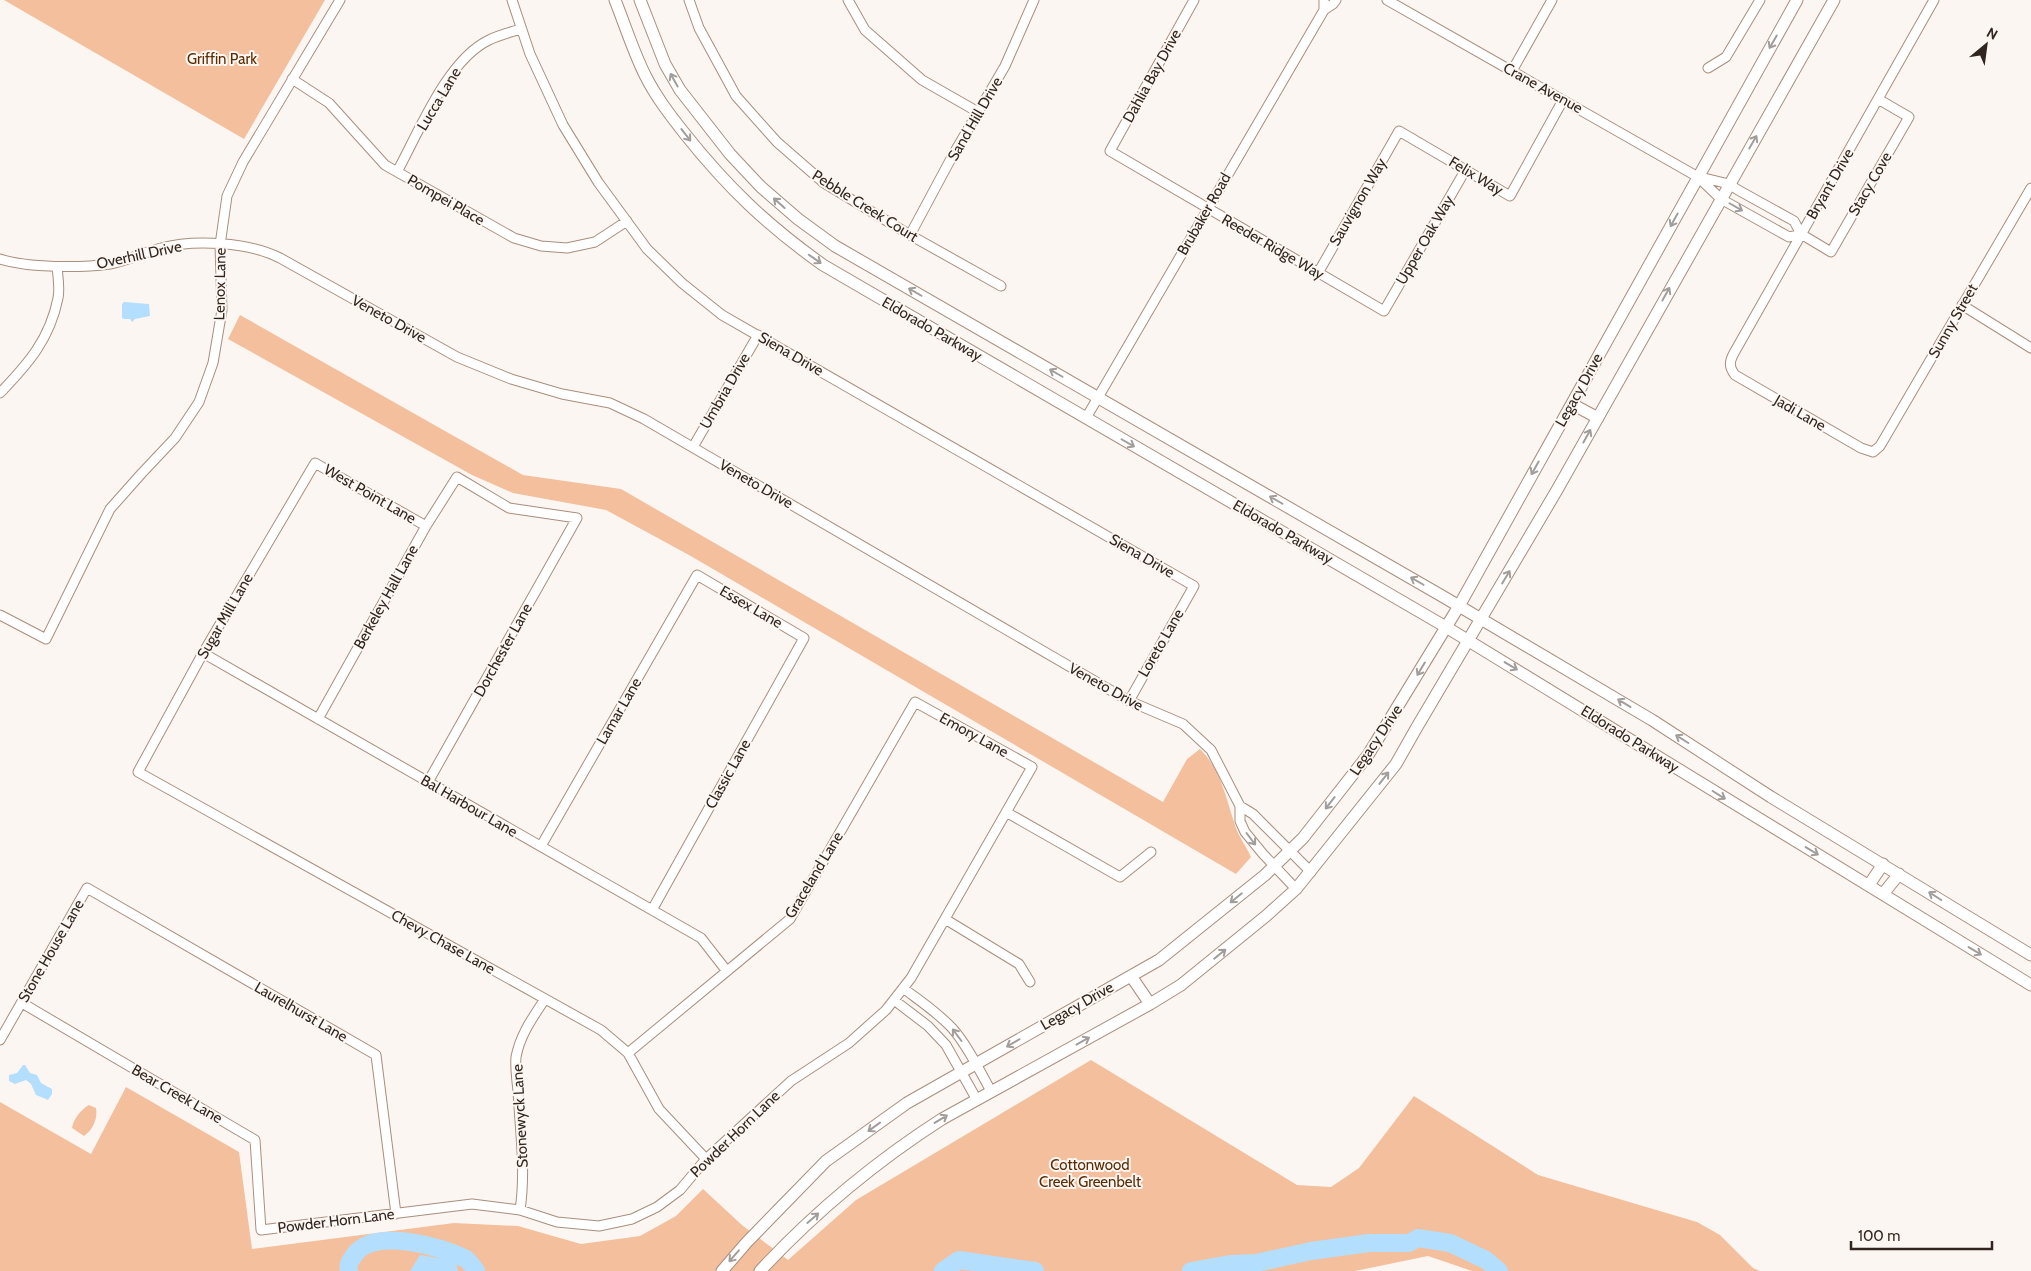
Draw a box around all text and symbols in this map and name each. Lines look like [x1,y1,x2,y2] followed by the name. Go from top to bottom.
[1961,20,2011,70] north arrow
[1984,23,2001,44] text: N
[1119,26,1185,126] street label: Dahlia Bay Drive
[1768,35,1778,50] one-way arrow
[187,50,257,68] park label: Griffin Park
[1500,59,1586,117] street label: Crane Avenue
[413,64,465,134] street label: Lucca Lane
[669,73,679,88] one-way arrow
[944,74,1006,164] street label: Sand Hill Drive
[681,128,692,141] one-way arrow
[1748,135,1758,150] one-way arrow
[1803,145,1858,223] street label: Bryant Drive
[1845,149,1896,219] street label: Stacy Cove
[1446,153,1507,199] street label: Felix Way
[1326,155,1391,249] street label: Sauvignon Way
[809,166,921,246] street label: Pebble Creek Court
[1173,170,1235,258] street label: Brubaker Road
[404,171,488,229] street label: Pompei Place
[1392,192,1458,288] street label: Upper Oak Way
[773,197,786,209] one-way arrow
[1728,203,1743,213] one-way arrow
[1219,210,1328,284] street label: Reeder Ridge Way
[1669,212,1679,226] one-way arrow
[95,237,184,273] street label: Overhill Drive
[210,247,230,320] street label: Lenox Lane
[808,254,822,264] one-way arrow
[1925,281,1981,361] street label: Sunny Street
[908,286,923,296] one-way arrow
[1662,288,1672,302] one-way arrow
[349,291,430,347] street label: Veneto Drive
[879,293,986,365] street label: Eldorado Parkway
[755,328,827,380] street label: Siena Drive
[696,350,754,432] street label: Umbria Drive
[1551,350,1607,430] street label: Legacy Drive
[1049,368,1063,378] one-way arrow
[1770,391,1829,435] street label: Jadi Lane
[1583,430,1593,444] one-way arrow
[1121,438,1135,448] one-way arrow
[716,456,796,513] street label: Veneto Drive
[321,460,419,528] street label: West Point Lane
[1530,461,1540,475] one-way arrow
[1269,495,1283,505] one-way arrow
[1230,496,1337,568] street label: Eldorado Parkway
[1106,530,1178,582] street label: Siena Drive
[350,541,422,652] street label: Berkeley Hall Lane
[193,570,257,662] street label: Sugar Mill Lane
[1502,571,1512,585] one-way arrow
[1409,576,1424,586] one-way arrow
[716,582,786,632] street label: Essex Lane
[470,600,536,700] street label: Dorchester Lane
[1134,606,1188,680] street label: Loreto Lane
[1066,659,1147,715] street label: Veneto Drive
[1416,661,1426,675] one-way arrow
[1503,661,1517,671] one-way arrow
[593,674,645,748] street label: Lamar Lane
[1617,698,1631,708] one-way arrow
[1346,701,1406,779] street label: Legacy Drive
[1578,702,1683,777] street label: Eldorado Parkway
[936,709,1012,761] street label: Emory Lane
[1676,734,1690,744] one-way arrow
[702,736,755,812] street label: Classic Lane
[417,771,521,841] street label: Bal Harbour Lane
[1379,772,1390,785] one-way arrow
[1712,790,1726,800] one-way arrow
[1325,796,1336,809] one-way arrow
[781,828,847,922] street label: Graceland Lane
[1245,832,1256,845] one-way arrow
[1805,847,1819,857] one-way arrow
[1929,891,1943,901] one-way arrow
[1230,892,1243,903] one-way arrow
[14,896,88,1006] street label: Stone House Lane
[388,906,498,978] street label: Chevy Chase Lane
[1967,947,1981,957] one-way arrow
[1213,948,1226,959] one-way arrow
[251,978,351,1046] street label: Laurelhurst Lane
[1037,978,1117,1034] street label: Legacy Drive
[952,1028,962,1042] one-way arrow
[1076,1035,1090,1045] one-way arrow
[1006,1038,1021,1048] one-way arrow
[128,1061,226,1127] street label: Bear Creek Lane
[508,1063,532,1168] street label: Stonewyck Lane
[687,1087,784,1181] street label: Powder Horn Lane
[934,1114,948,1124] one-way arrow
[868,1121,881,1132] one-way arrow
[1039,1156,1141,1191] park label: Cottonwood Creek Greenbelt
[277,1205,396,1237] street label: Powder Horn Lane
[806,1213,819,1224] one-way arrow
[1851,1218,1992,1250] scale bar
[1858,1227,1900,1245] text: 100 m
[729,1250,740,1263] one-way arrow

